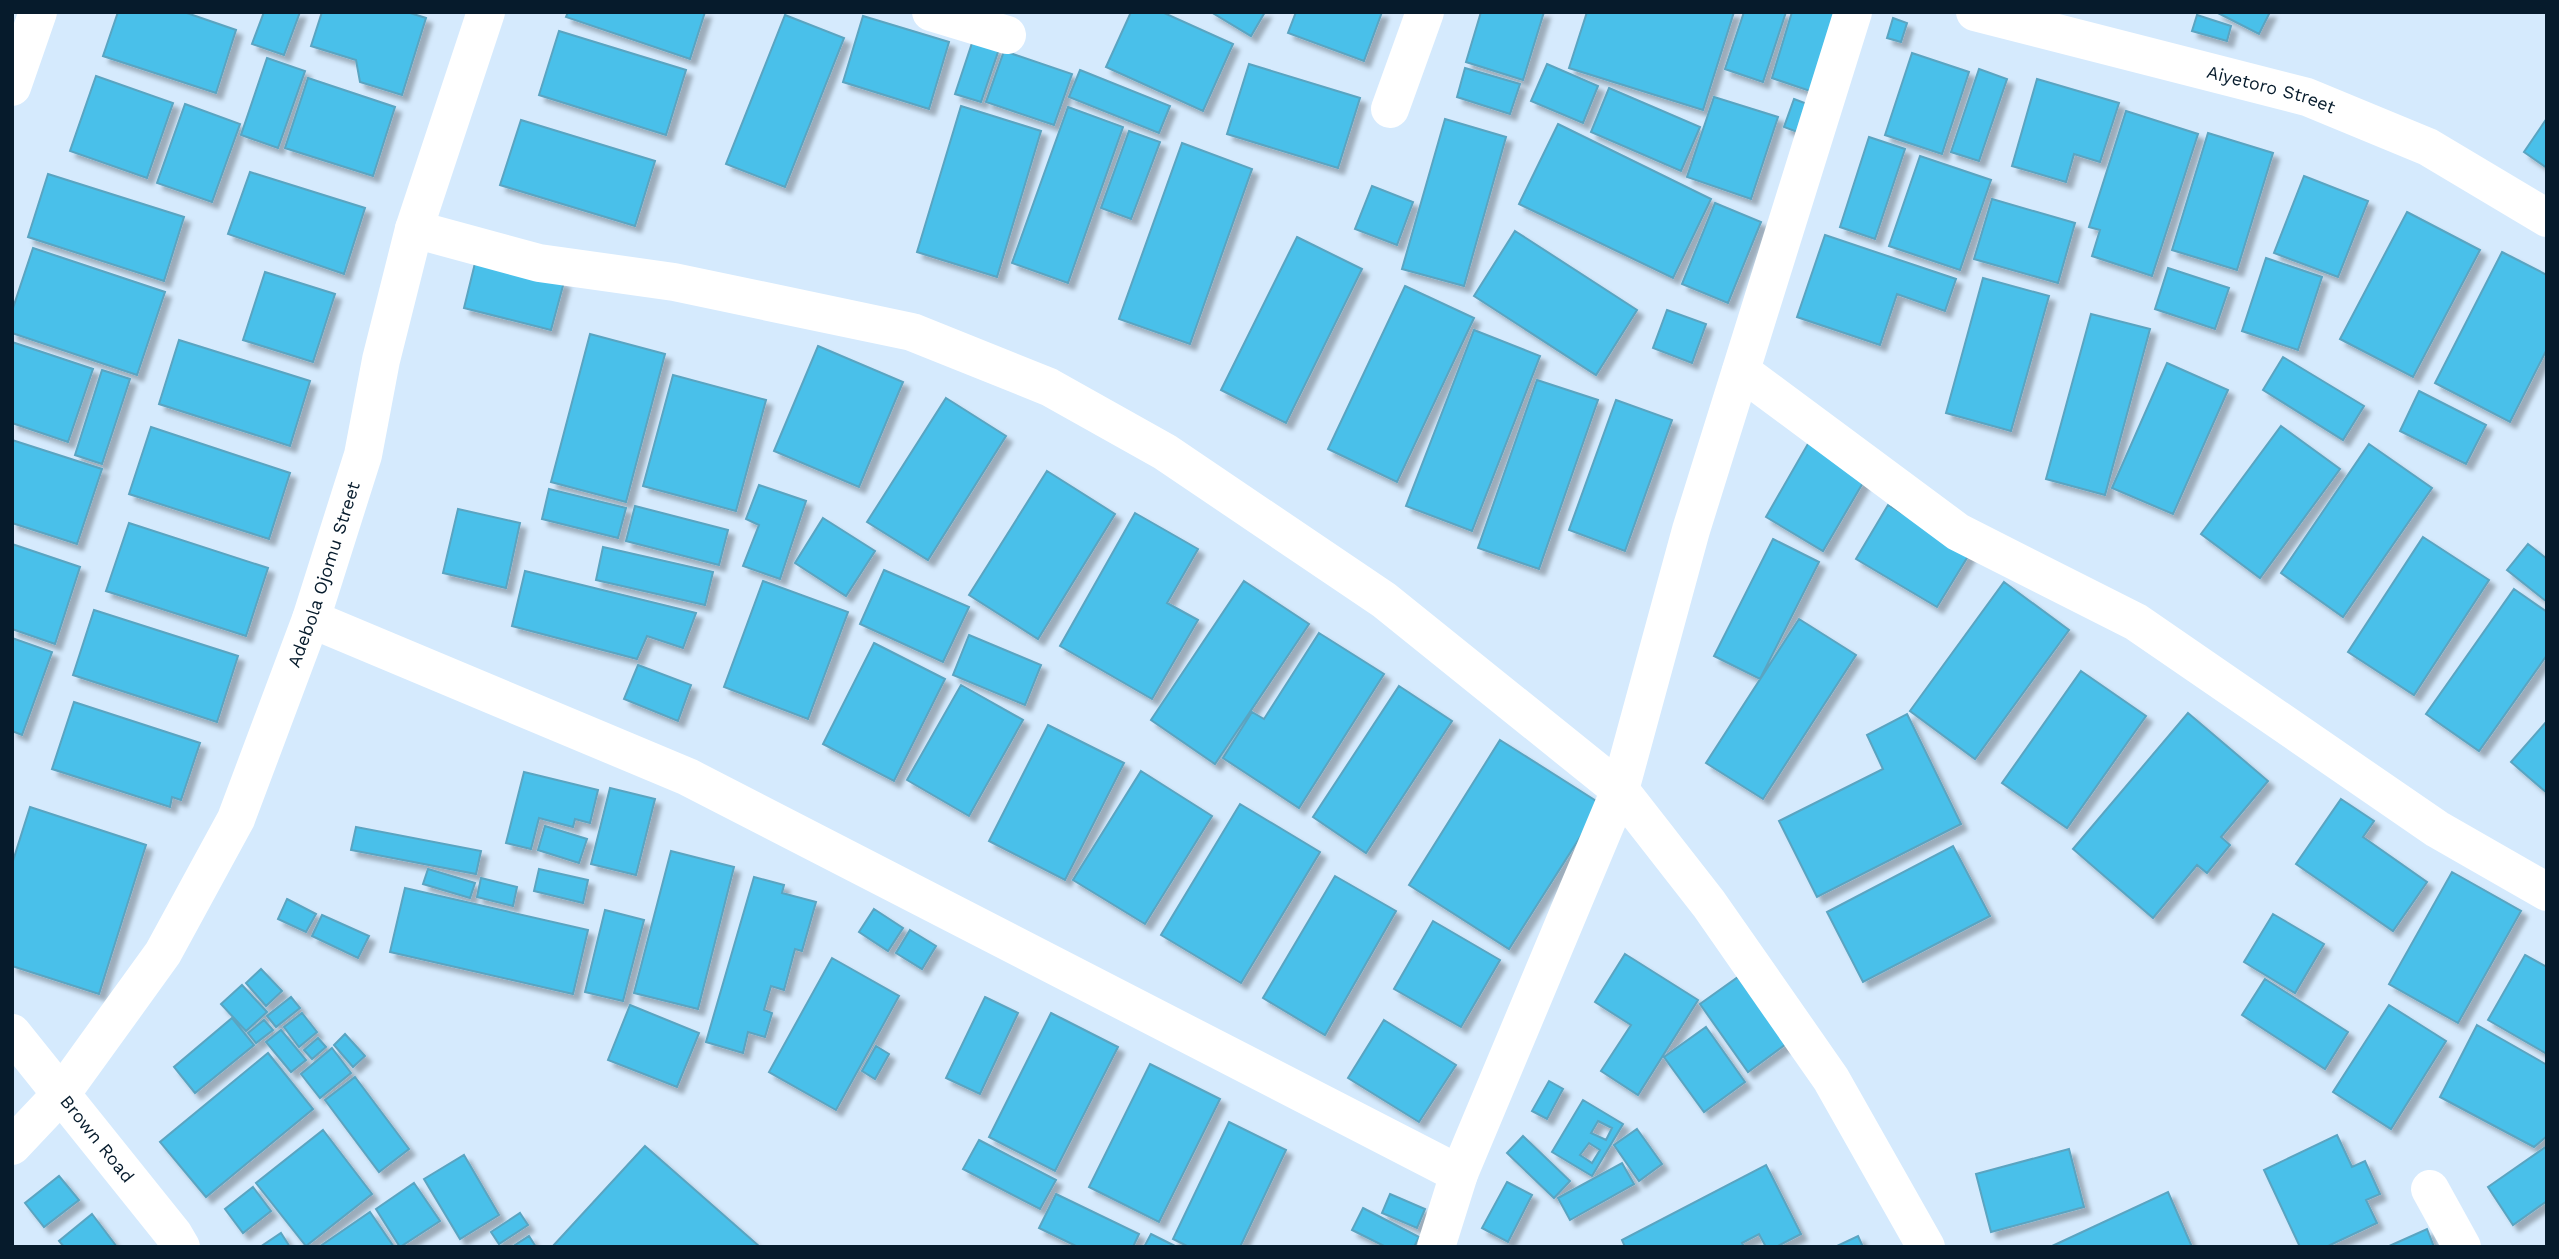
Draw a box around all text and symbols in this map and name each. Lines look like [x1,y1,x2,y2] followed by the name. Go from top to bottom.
[2205,61,2339,118] street label: Aiyetoro Street
[283,478,364,670] street label: Adebola Ojomu Street
[56,1091,139,1187] street label: Brown Road

